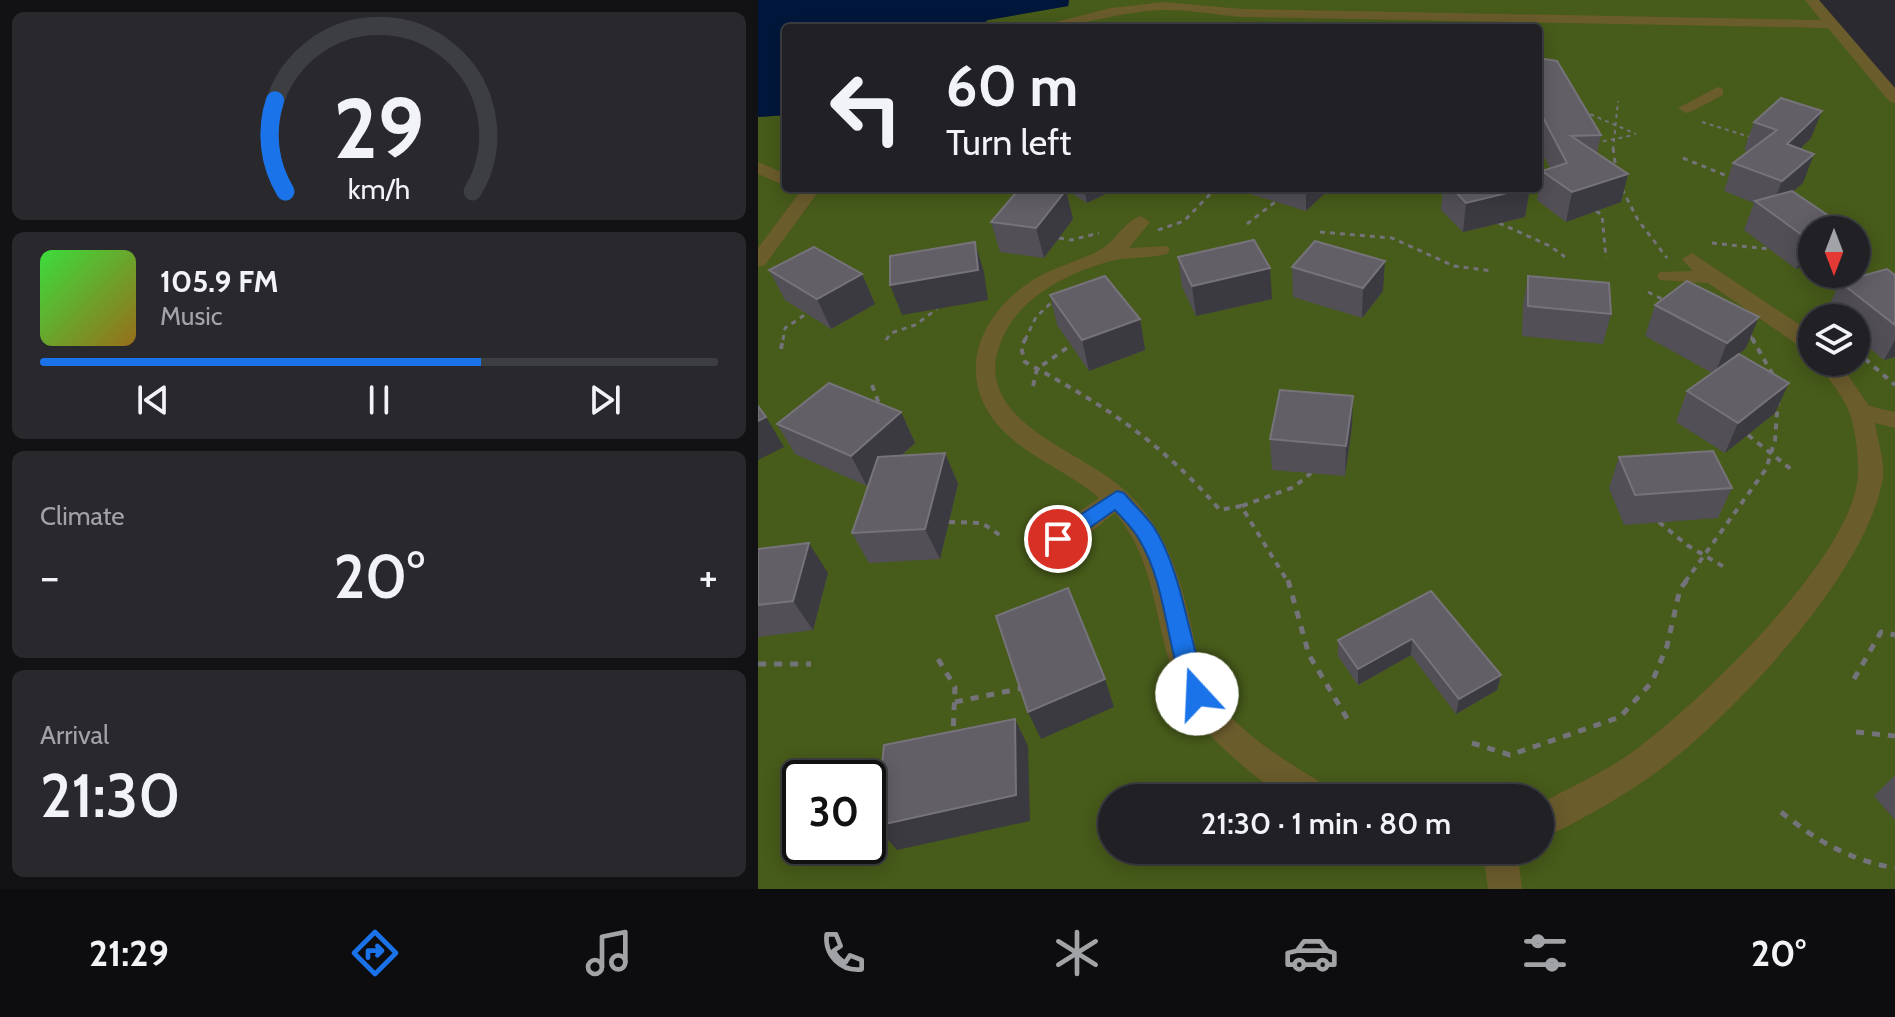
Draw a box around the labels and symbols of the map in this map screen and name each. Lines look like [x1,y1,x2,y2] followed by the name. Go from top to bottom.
[1798,216,1870,288] north arrow
[1024,505,1092,573] pin
[1155,652,1239,736] position arrow
[782,760,886,864] speed limit sign: 30

